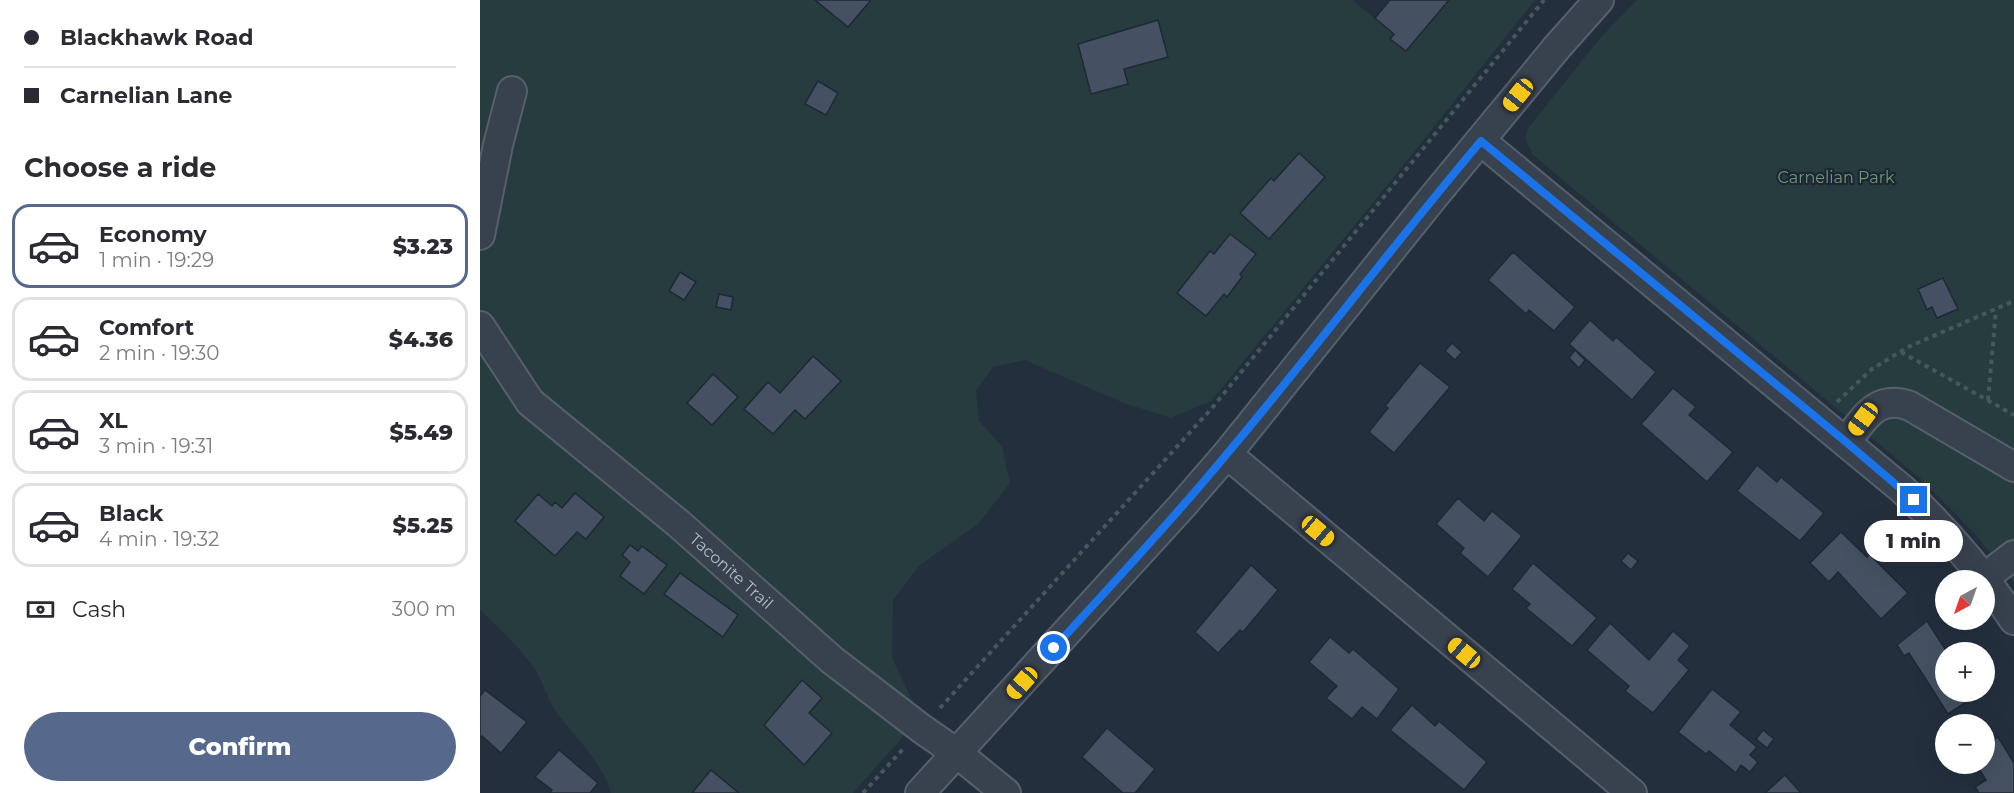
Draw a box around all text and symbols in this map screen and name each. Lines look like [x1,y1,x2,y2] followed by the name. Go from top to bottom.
[60,24,254,51] text: Blackhawk Road
[1500,75,1536,115] car
[60,82,232,109] text: Carnelian Lane
[24,151,216,184] text: Choose a ride
[1777,168,1895,187] park label: Carnelian Park
[27,219,81,273] icon: car
[99,221,207,248] text: Economy
[393,233,453,260] text: $3.23
[99,248,214,272] text: 1 min · 19:29
[27,312,81,366] icon: car
[99,314,194,341] text: Comfort
[389,326,453,353] text: $4.36
[99,341,219,365] text: 2 min · 19:30
[1845,399,1881,439] car
[27,405,81,459] icon: car
[99,407,128,434] text: XL
[389,419,453,446] text: $5.49
[99,434,213,458] text: 3 min · 19:31
[1900,486,1927,513] route end
[27,498,81,552] icon: car
[99,500,163,527] text: Black
[392,512,453,539] text: $5.25
[1298,513,1338,549] car
[1864,521,1964,563] callout: 1 min
[99,527,219,551] text: 4 min · 19:32
[686,529,777,613] street label: Taconite Trail
[1886,529,1941,553] text: 1 min
[1935,570,1995,630] north arrow
[1935,570,1995,774] map controls
[24,593,57,626] icon: cash
[72,596,126,623] text: Cash
[392,597,456,621] text: 300 m
[1040,634,1067,661] route start
[1444,635,1484,671] car
[1935,642,1995,702] button: +
[1003,664,1041,702] car
[24,712,456,781] button: Confirm
[1935,714,1995,774] button: −

